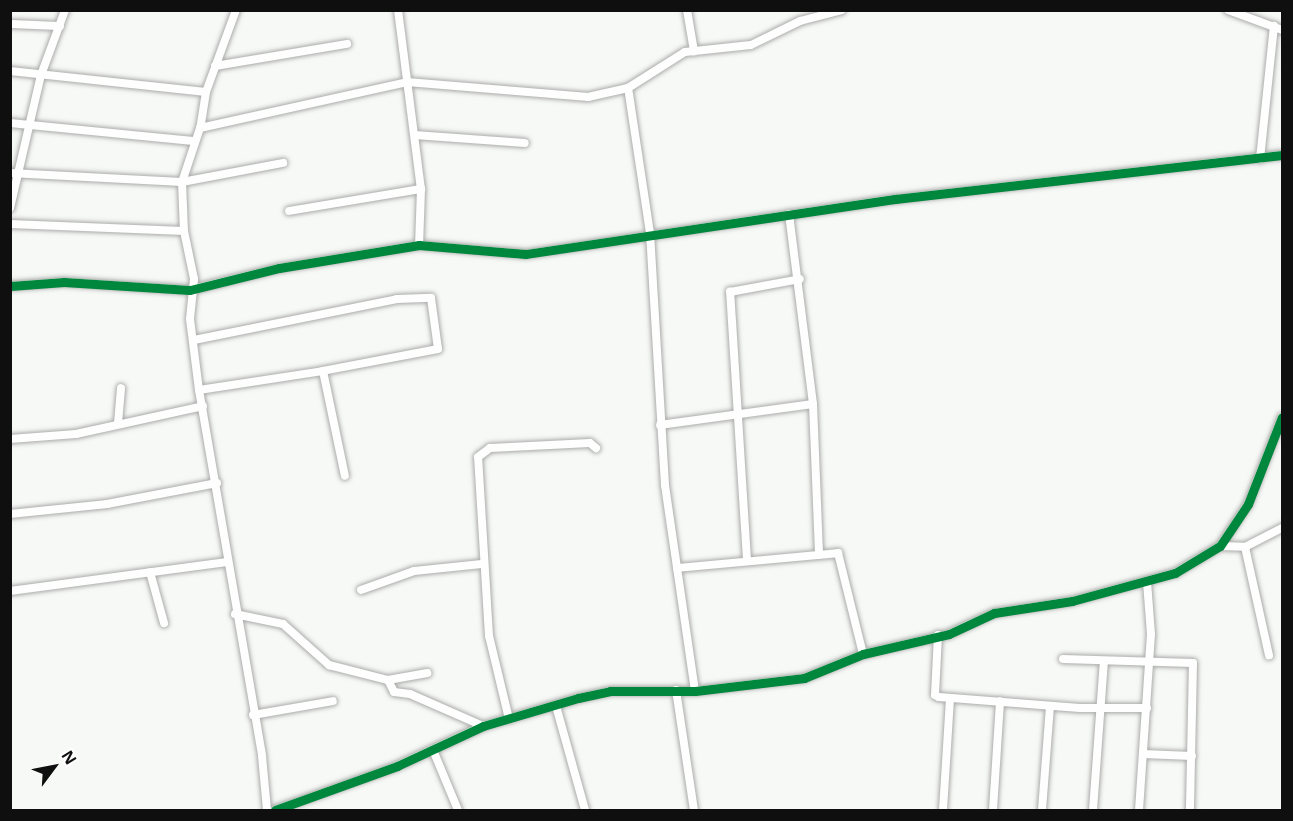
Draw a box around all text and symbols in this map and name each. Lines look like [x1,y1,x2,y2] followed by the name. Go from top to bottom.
[24,737,84,797] north arrow
[56,746,82,769] text: N

